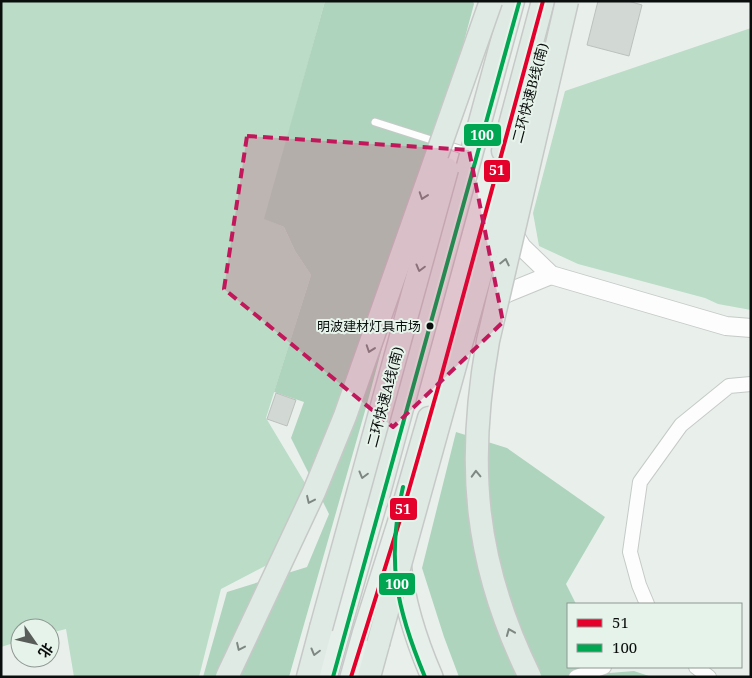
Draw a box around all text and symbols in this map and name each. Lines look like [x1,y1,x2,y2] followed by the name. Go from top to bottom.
[507,41,552,145] street label: 二环快速B线(南)
[463,123,502,147] line badge: 100
[470,125,494,144] text: 100
[483,159,511,183] line badge: 51
[489,160,505,179] text: 51
[419,191,429,200] one-way arrow
[500,258,510,267] one-way arrow
[416,263,426,271] one-way arrow
[317,317,421,335] place label: 明波建材灯具市场
[425,321,435,331] marker: 明波建材灯具市场
[362,344,407,449] street label: 二环快速A线(南)
[366,345,376,353] one-way arrow
[359,470,369,479] one-way arrow
[471,470,481,478] one-way arrow
[305,495,316,504] one-way arrow
[389,497,418,521] line badge: 51
[395,499,411,518] text: 51
[378,572,416,596] line badge: 100
[385,574,409,593] text: 100
[567,603,742,668] legend
[612,612,629,632] text: 51
[10,618,60,668] north arrow
[506,629,516,637] one-way arrow
[612,637,637,657] text: 100
[34,639,58,662] text: 北
[236,642,247,651] one-way arrow
[310,648,320,656] one-way arrow

